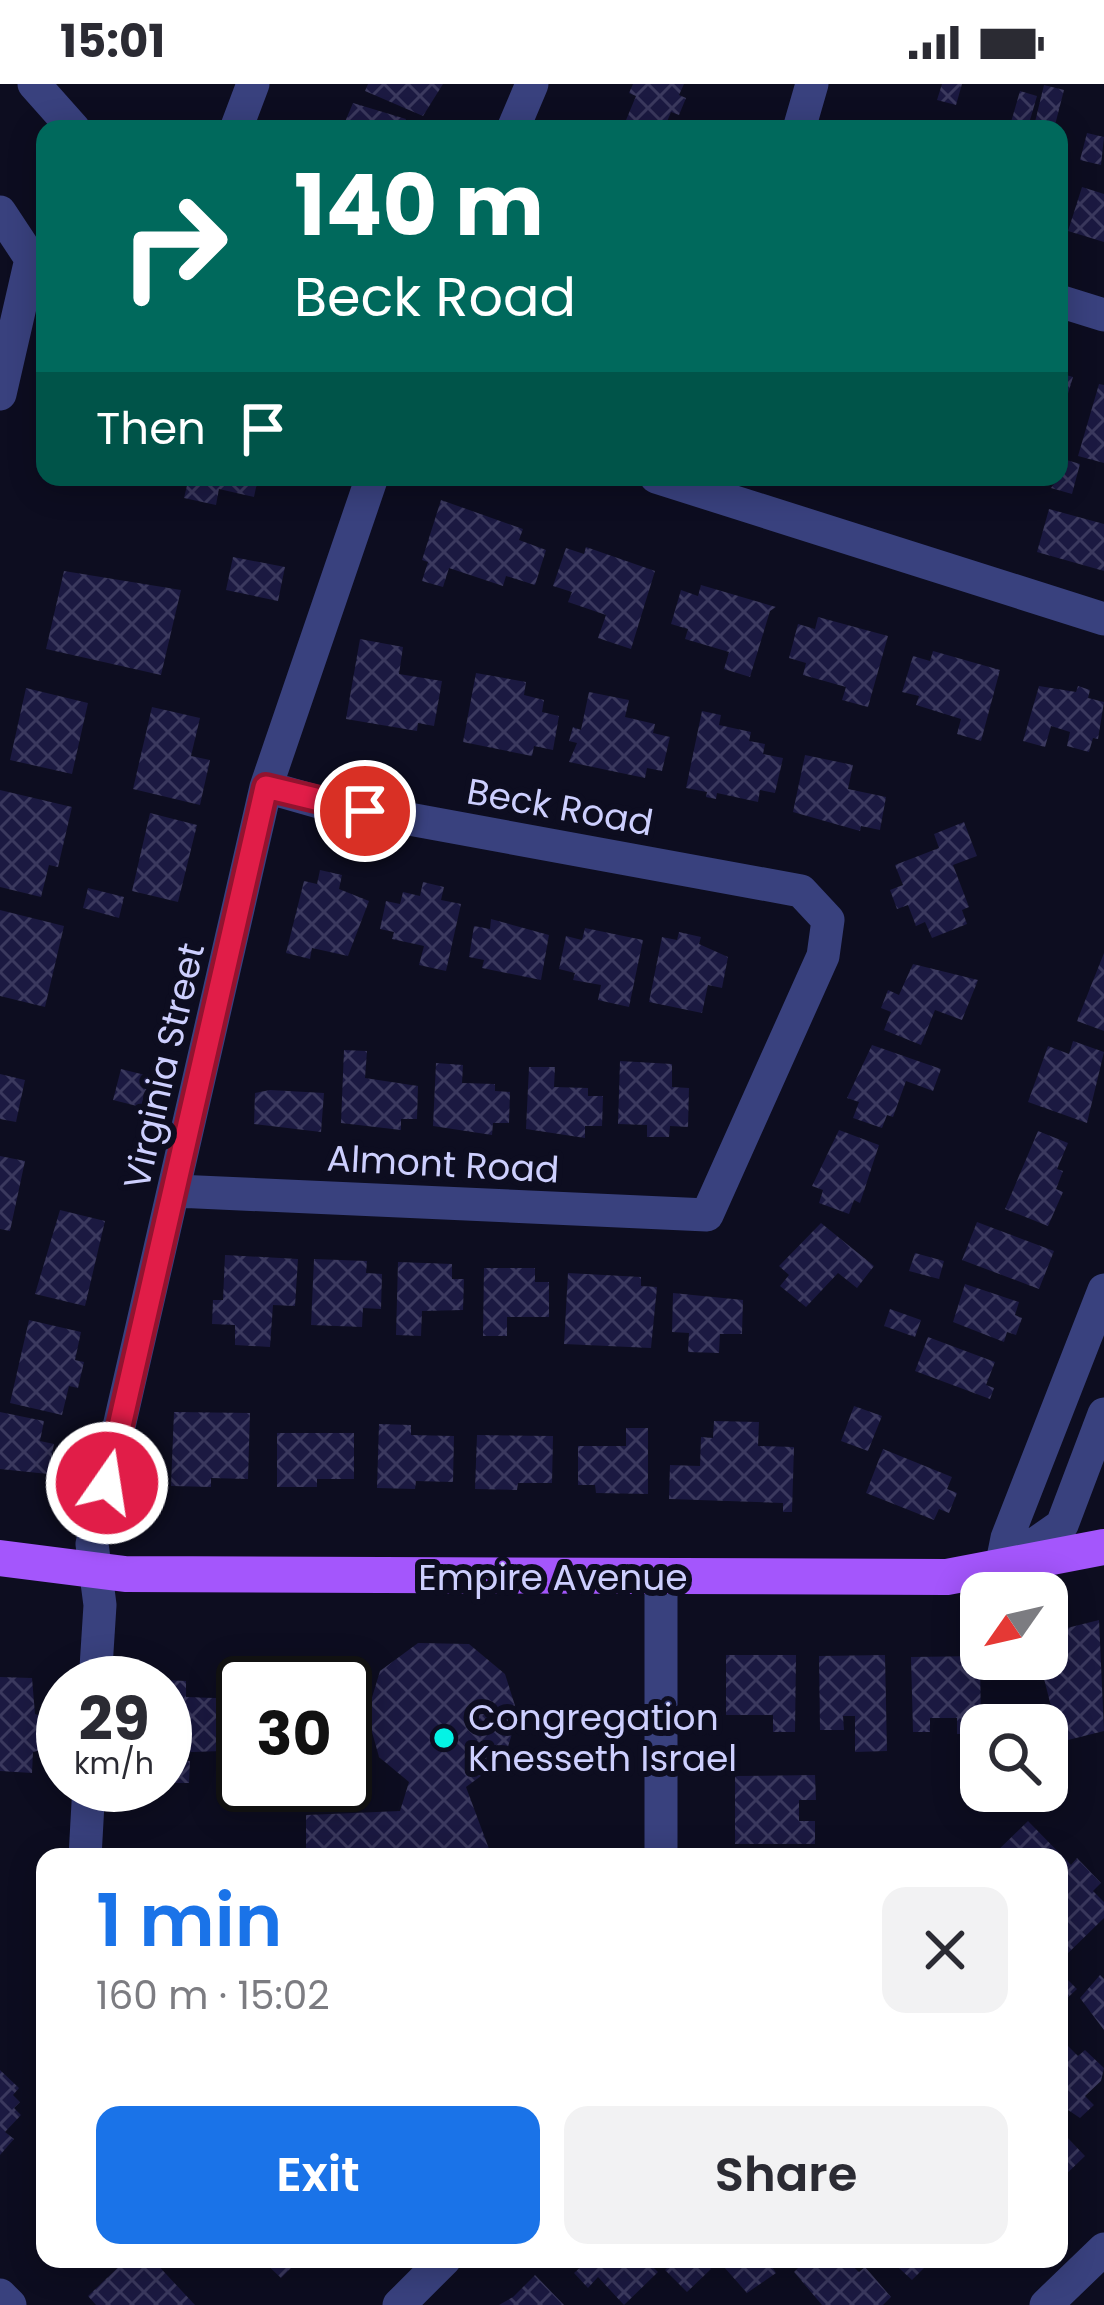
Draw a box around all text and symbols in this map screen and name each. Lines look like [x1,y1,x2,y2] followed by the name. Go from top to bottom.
[60,10,165,73] text: 15:01
[294,147,544,264] text: 140 m
[96,168,252,324] icon: right
[294,259,576,335] text: Beck Road
[230,396,296,462] icon: arrive
[96,397,206,460] text: Then
[314,760,416,862] pin
[463,766,657,848] street label: Beck Road
[332,778,398,844] icon: arrive
[111,938,217,1194] street label: Virginia Street
[326,1132,560,1196] street label: Almont Road
[44,1420,170,1546] position arrow
[418,1552,688,1603] street label: Empire Avenue
[960,1572,1068,1680] north arrow
[960,1572,1068,1812] map controls
[216,1656,372,1812] speed limit sign: 30
[78,1677,150,1761] text: 29
[468,1692,737,1784] place label: Congregation Knesseth Israel
[960,1704,1068,1812] button: search
[431,1725,457,1751] marker: Congregation Knesseth Israel
[74,1742,154,1785] text: km/h
[96,1870,282,1971] text: 1 min
[882,1887,1008,2013] button: close
[96,1968,330,2023] text: 160 m · 15:02
[96,2106,540,2244] button: Exit
[564,2106,1008,2244] button: Share

